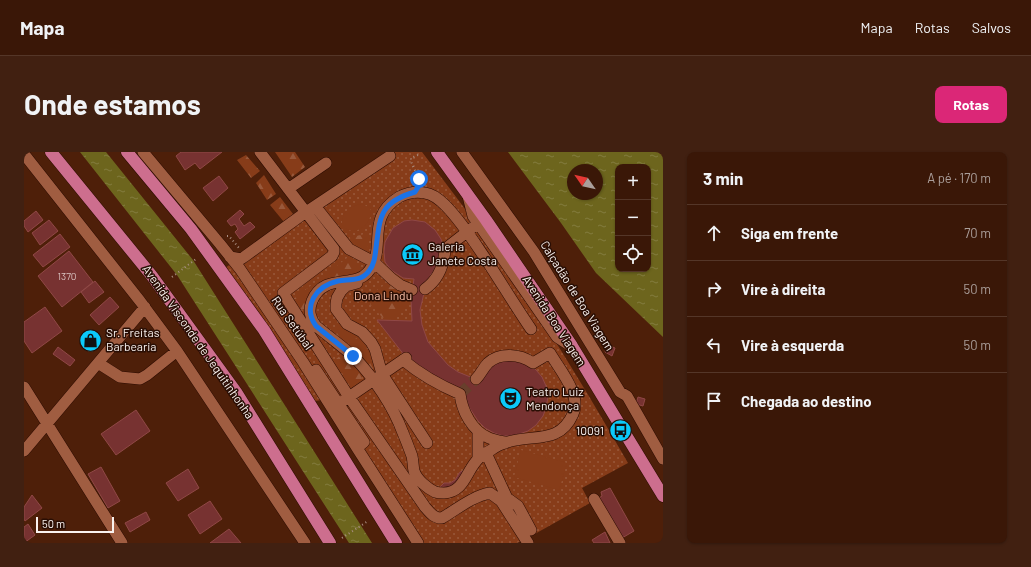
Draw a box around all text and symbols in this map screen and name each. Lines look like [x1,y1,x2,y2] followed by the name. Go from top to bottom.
[20,16,64,39] text: Mapa
[861,19,893,36] text: Mapa
[915,19,950,36] text: Rotas
[972,19,1011,36] text: Salvos
[935,86,1007,123] button: Rotas
[24,87,201,121] text: Onde estamos
[567,164,603,200] north arrow
[615,164,651,272] map controls
[615,164,651,200] button: +
[703,168,743,188] text: 3 min
[410,170,428,188] route start
[927,170,991,186] text: A pé · 170 m
[615,200,651,236] button: −
[703,222,725,244] icon: ahead
[741,224,838,242] text: Siga em frente
[964,225,991,241] text: 70 m
[615,236,651,272] button: locate
[538,238,617,353] street label: Calçadão de Boa Viagem
[428,239,497,267] place label: Galeria Janete Costa
[400,241,426,267] museum icon: Galeria Janete Costa
[140,262,257,421] street label: Avenida Visconde de Jequitinhonha
[57,270,77,282] house number: 1370
[520,273,589,368] street label: Avenida Boa Viagem
[703,278,725,300] icon: right
[741,280,825,298] text: Vire à direita
[964,281,991,297] text: 50 m
[354,288,412,302] park label: Dona Lindu
[269,293,316,352] street label: Rua Setúbal
[106,325,160,353] place label: Sr. Freitas Barbearia
[78,327,104,353] shop icon: Sr. Freitas Barbearia
[703,334,725,356] icon: left
[741,336,844,354] text: Vire à esquerda
[964,337,991,353] text: 50 m
[344,347,362,365] route end
[526,384,584,412] place label: Teatro Luiz Mendonça
[497,386,523,412] theatre icon: Teatro Luiz Mendonça
[703,390,725,412] icon: arrive
[741,392,872,410] text: Chegada ao destino
[607,418,633,444] bus stop icon: 10091
[576,423,604,437] place label: 10091
[36,515,114,534] scale bar
[42,517,65,530] text: 50 m

